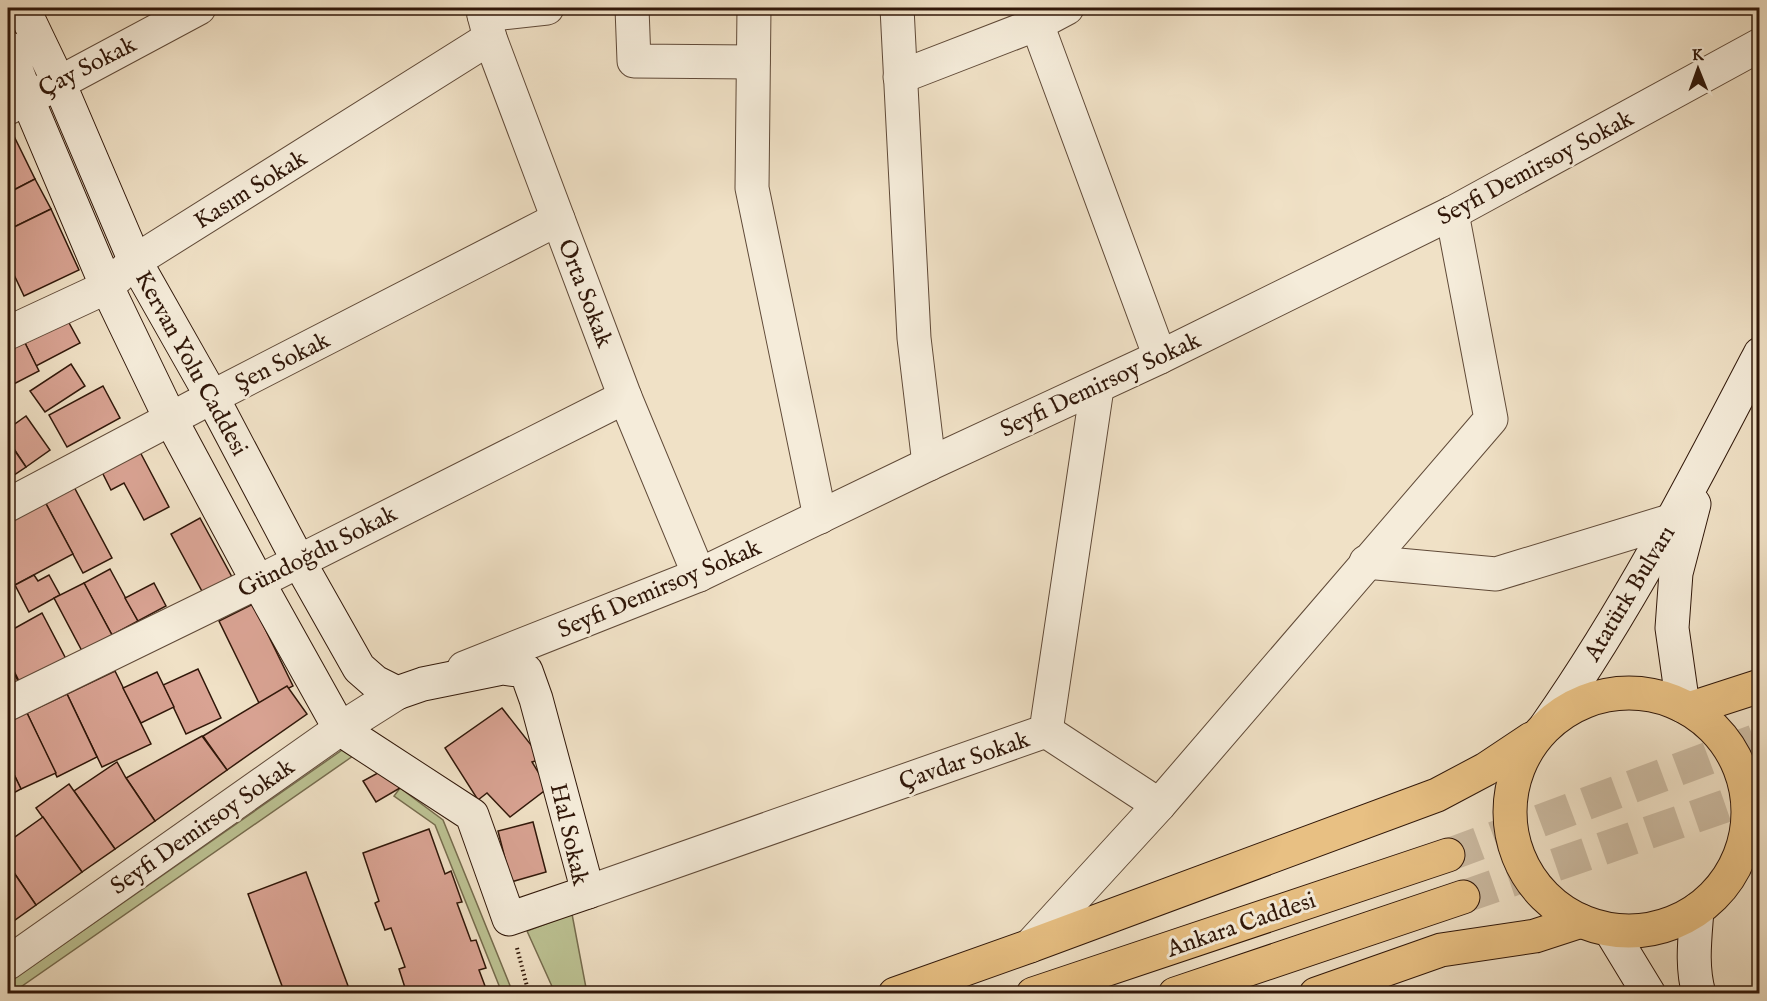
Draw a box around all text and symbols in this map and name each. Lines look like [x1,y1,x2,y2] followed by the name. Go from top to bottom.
[34,29,142,105] street label: Çay Sokak
[1668,39,1728,99] north arrow
[1692,46,1705,66] text: K
[1432,103,1639,233] street label: Seyfi Demirsoy Sokak
[188,143,313,237] street label: Kasım Sokak
[550,235,620,352] street label: Orta Sokak
[127,266,254,462] street label: Kervan Yolu Caddesi
[230,325,336,399] street label: Şen Sokak
[995,325,1206,445] street label: Seyfi Demirsoy Sokak
[233,499,403,606] street label: Gündoğdu Sokak
[1577,520,1683,668] street label: Atatürk Bulvarı
[553,532,766,646] street label: Seyfi Demirsoy Sokak
[895,725,1034,798] street label: Çavdar Sokak
[105,752,301,902] street label: Seyfi Demirsoy Sokak
[542,780,595,889] street label: Hal Sokak
[1162,885,1320,966] street label: Ankara Caddesi

